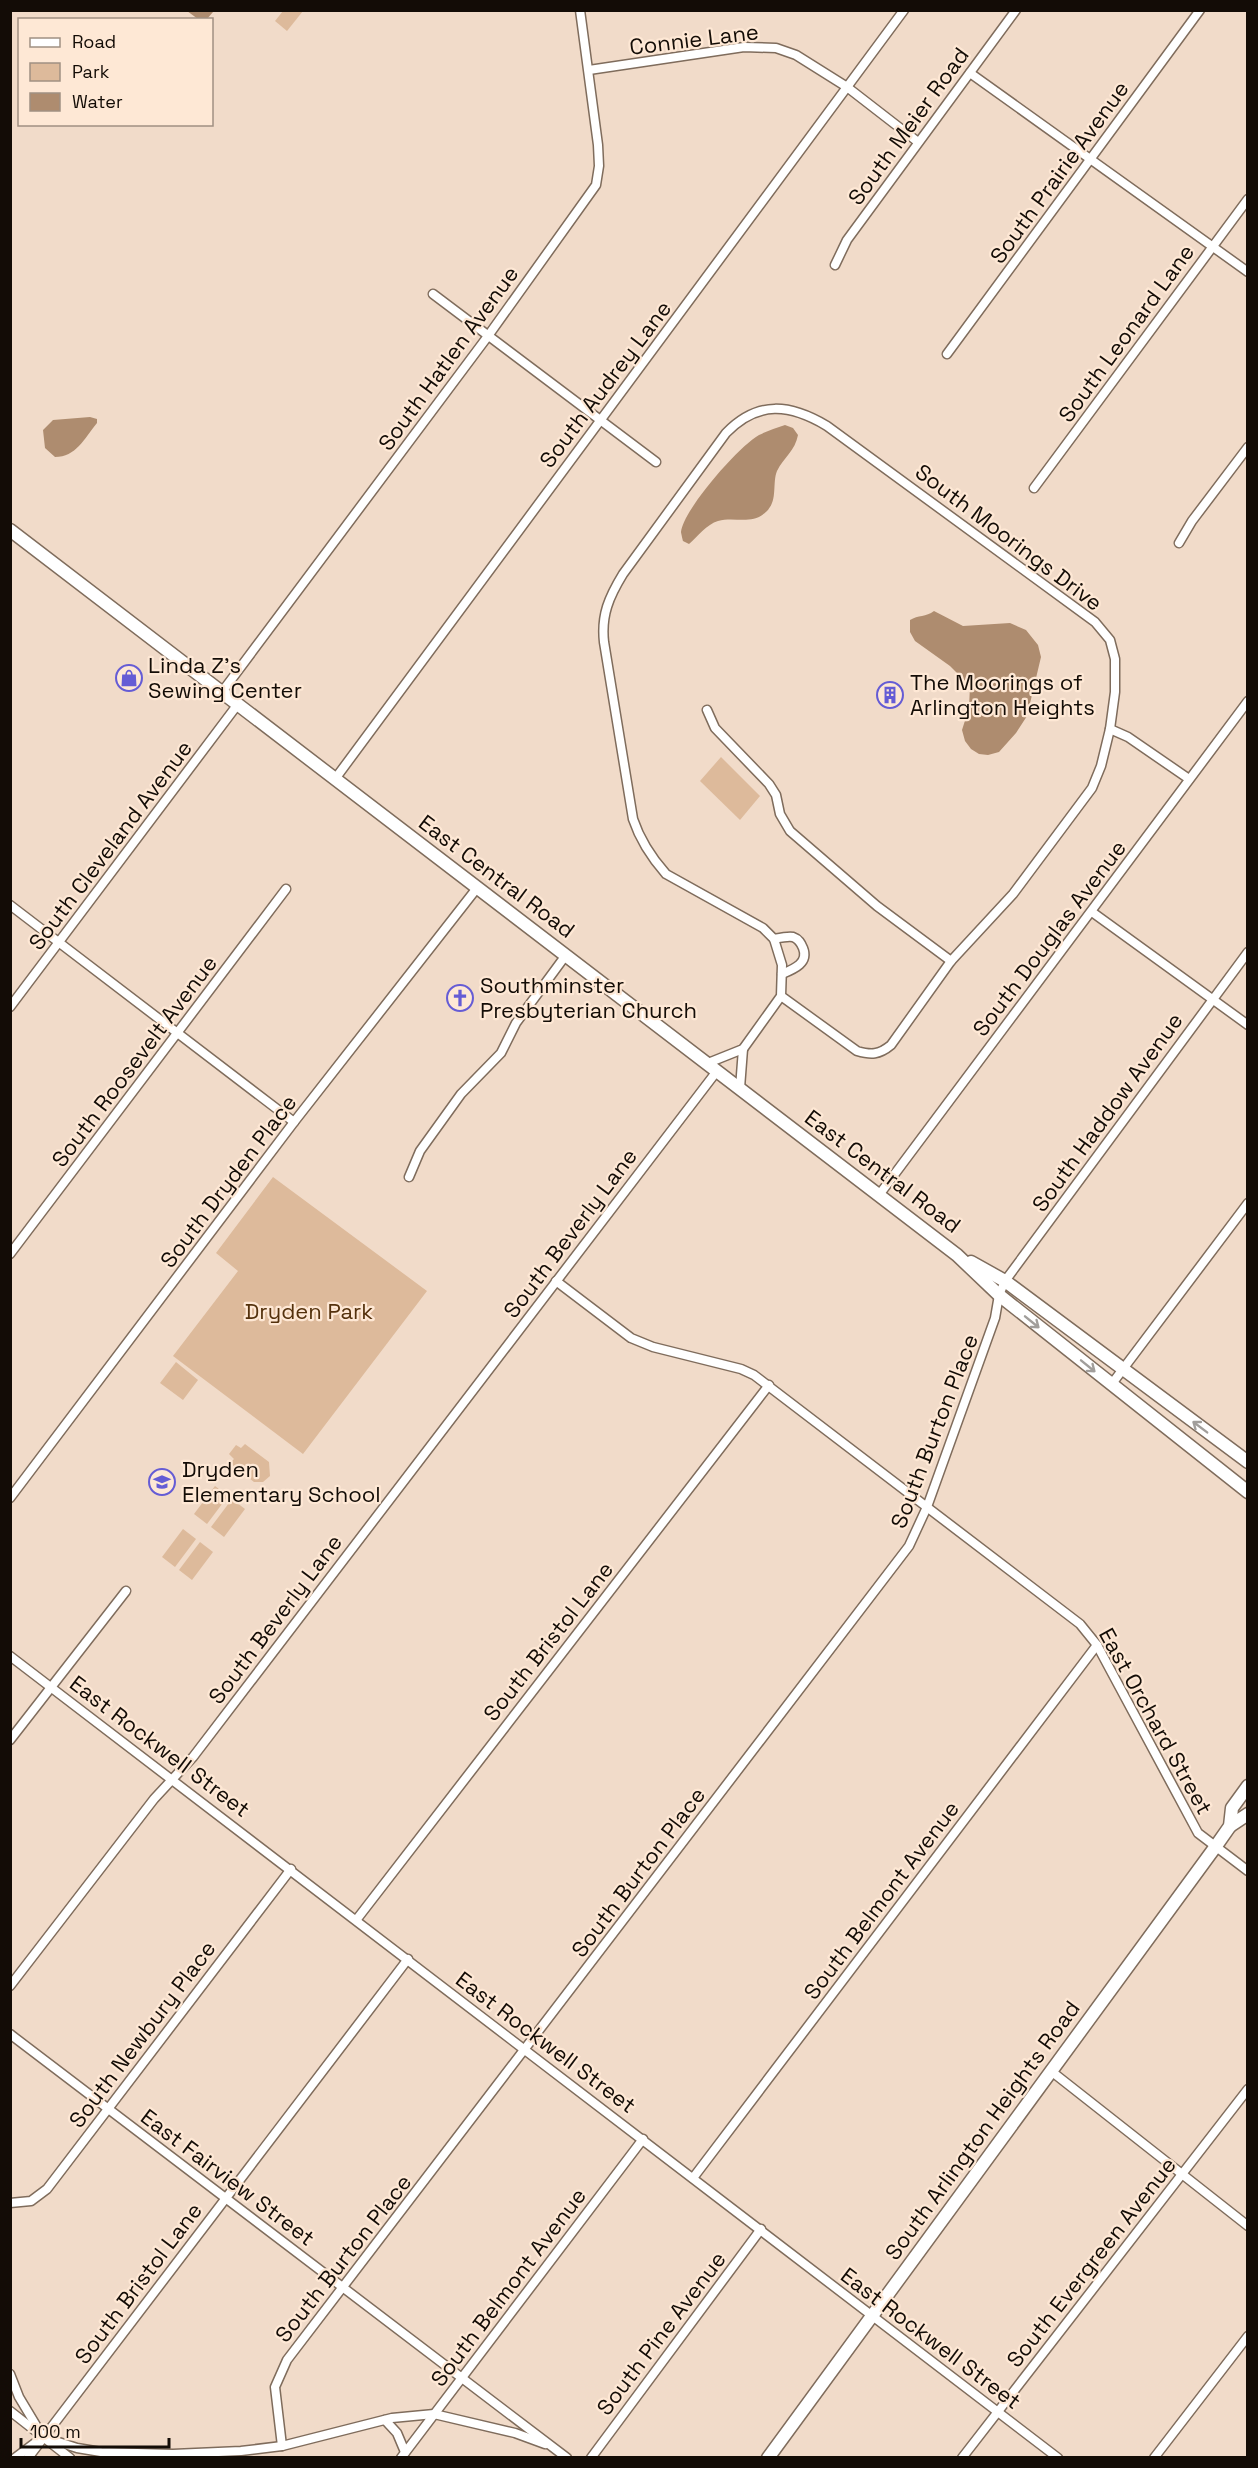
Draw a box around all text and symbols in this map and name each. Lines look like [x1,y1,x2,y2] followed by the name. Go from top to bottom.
[628,17,760,61] street label: Connie Lane
[18,18,213,126] legend
[72,30,116,53] text: Road
[841,42,975,210] street label: South Meier Road
[72,60,110,83] text: Park
[983,75,1135,269] street label: South Prairie Avenue
[72,90,123,113] text: Water
[1052,238,1200,428] street label: South Leonard Lane
[372,260,524,456] street label: South Hatlen Avenue
[533,295,677,473] street label: South Audrey Lane
[910,457,1108,617] street label: South Moorings Drive
[148,651,302,704] place label: Linda Z's Sewing Center
[114,663,144,693] shop icon: Linda Z's Sewing Center
[910,668,1095,721] place label: The Moorings of Arlington Heights
[875,680,905,710] building icon: The Moorings of Arlington Heights
[22,735,198,955] street label: South Cleveland Avenue
[413,808,581,944] street label: East Central Road
[966,834,1132,1042] street label: South Douglas Avenue
[45,950,223,1172] street label: South Roosevelt Avenue
[480,971,697,1024] place label: Southminster Presbyterian Church
[445,983,475,1013] church icon: Southminster Presbyterian Church
[1025,1007,1189,1217] street label: South Haddow Avenue
[154,1089,302,1273] street label: South Dryden Place
[799,1103,967,1239] street label: East Central Road
[497,1143,643,1323] street label: South Beverly Lane
[245,1297,373,1325] park label: Dryden Park
[1024,1315,1040,1328] one-way arrow
[884,1330,984,1532] street label: South Burton Place
[1080,1360,1096,1373] one-way arrow
[1193,1421,1209,1433] one-way arrow
[182,1455,381,1508] place label: Dryden Elementary School
[147,1467,177,1497] school or university icon: Dryden Elementary School
[202,1529,348,1709] street label: South Beverly Lane
[477,1556,619,1726] street label: South Bristol Lane
[1093,1623,1219,1819] street label: East Orchard Street
[64,1669,256,1823] street label: East Rockwell Street
[565,1781,711,1963] street label: South Burton Place
[797,1795,965,2005] street label: South Belmont Avenue
[62,1935,222,2133] street label: South Newbury Place
[450,1965,642,2119] street label: East Rockwell Street
[878,1995,1086,2265] street label: South Arlington Heights Road
[135,2102,321,2252] street label: East Fairview Street
[1000,2151,1182,2373] street label: South Evergreen Avenue
[269,2168,417,2348] street label: South Burton Place
[424,2182,592,2392] street label: South Belmont Avenue
[68,2197,208,2369] street label: South Bristol Lane
[590,2246,732,2420] street label: South Pine Avenue
[835,2261,1027,2415] street label: East Rockwell Street
[21,2411,170,2449] scale bar
[30,2420,81,2443] text: 100 m

